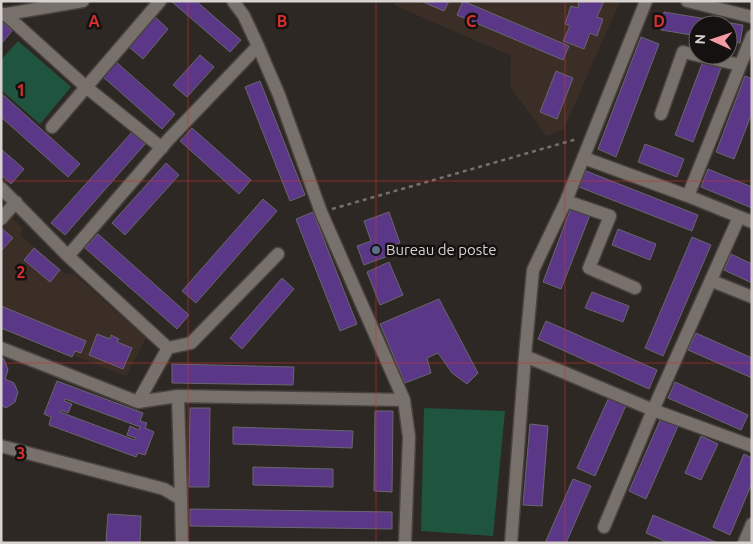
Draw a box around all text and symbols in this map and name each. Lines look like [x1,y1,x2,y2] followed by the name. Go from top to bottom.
[88,12,100,30] text: A
[277,12,287,30] text: B
[466,12,476,30] text: C
[653,12,665,30] text: D
[688,15,738,65] north arrow
[692,34,708,45] text: N
[16,81,26,99] text: 1
[386,241,496,258] place label: Bureau de poste
[370,244,382,256] marker: Bureau de poste
[16,263,26,281] text: 2
[16,444,26,462] text: 3

